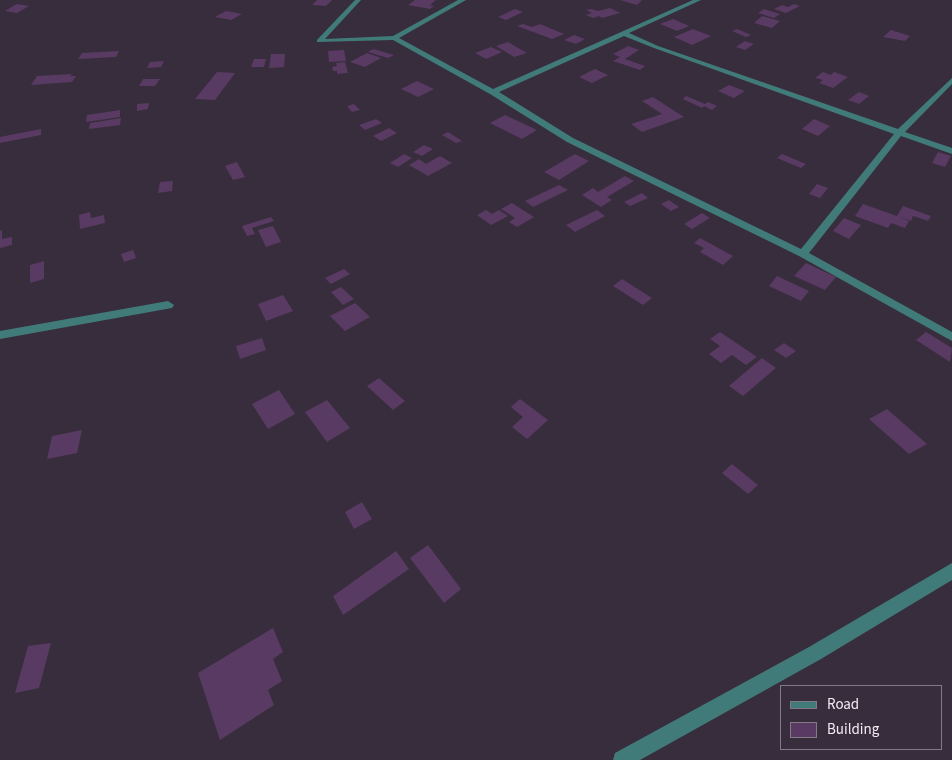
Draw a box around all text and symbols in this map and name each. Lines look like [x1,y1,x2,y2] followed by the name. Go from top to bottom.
[780,685,942,750] legend
[827,694,859,715] text: Road
[827,719,879,740] text: Building

